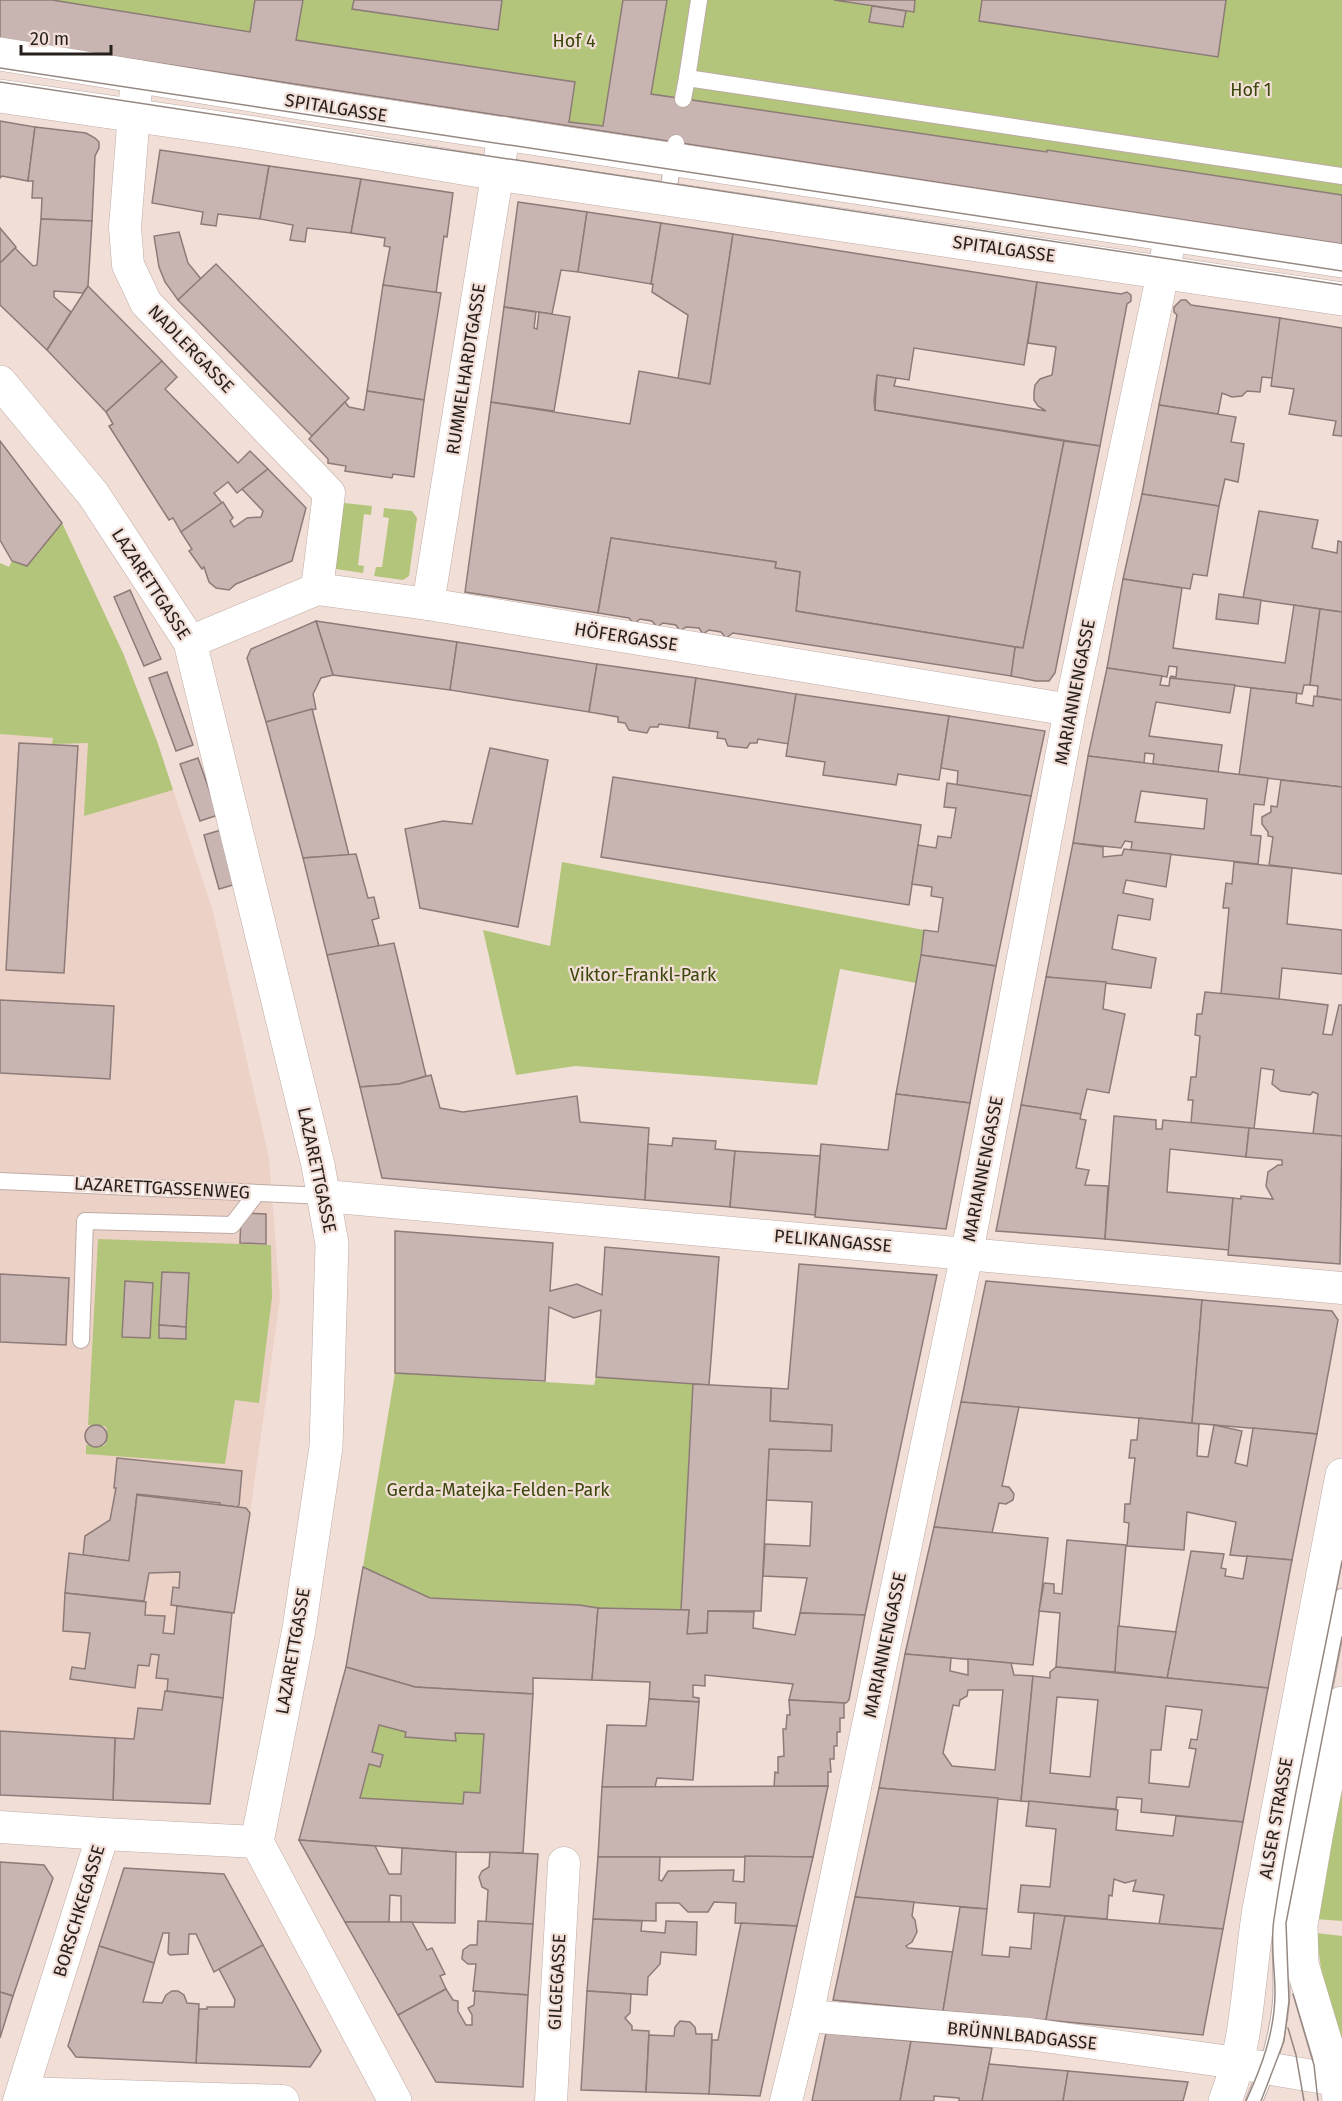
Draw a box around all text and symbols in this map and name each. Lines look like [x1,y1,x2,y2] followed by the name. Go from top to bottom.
[21,18,111,56] scale bar
[30,28,69,50] text: 20 m
[552,30,596,52] park label: Hof 4
[1230,79,1272,101] park label: Hof 1
[283,89,389,127] street label: SPITALGASSE
[951,231,1057,267] street label: SPITALGASSE
[442,282,490,456] street label: RUMMELHARDTGASSE
[143,300,239,398] street label: NADLERGASSE
[107,524,195,644] street label: LAZARETTGASSE
[1050,617,1100,767] street label: MARIANNENGASSE
[573,618,679,656] street label: HÖFERGASSE
[570,964,717,986] park label: Viktor-Frankl-Park
[958,1094,1008,1244] street label: MARIANNENGASSE
[293,1105,341,1235] street label: LAZARETTGASSE
[73,1172,251,1204] street label: LAZARETTGASSENWEG
[773,1225,893,1257] street label: PELIKANGASSE
[387,1479,610,1501] park label: Gerda-Matejka-Felden-Park
[859,1570,911,1720] street label: MARIANNENGASSE
[271,1586,315,1716] street label: LAZARETTGASSE
[1254,1755,1298,1881] street label: ALSER STRASSE
[48,1842,110,1980] street label: BORSCHKEGASSE
[543,1933,571,2031] street label: GILGEGASSE
[946,2017,1098,2055] street label: BRÜNNLBADGASSE

